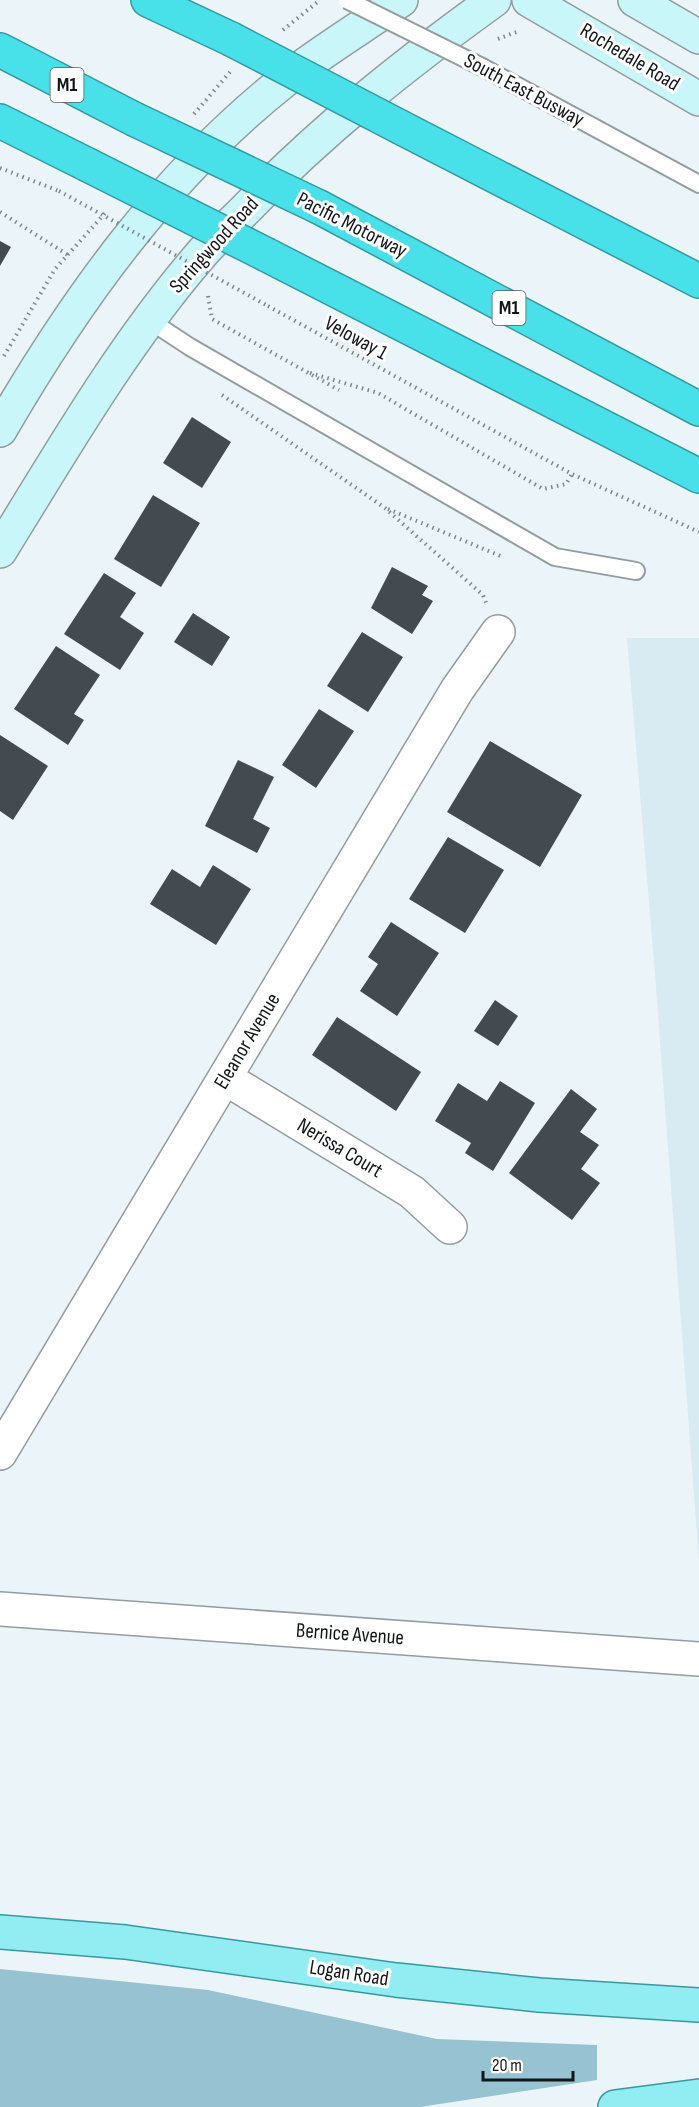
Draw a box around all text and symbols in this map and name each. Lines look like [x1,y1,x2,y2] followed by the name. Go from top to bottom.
[576,18,684,96] street label: Rochedale Road
[460,48,588,132] street label: South East Busway
[50,68,84,102] road number: M1
[293,187,411,263] street label: Pacific Motorway
[164,192,264,298] street label: Springwood Road
[492,291,526,325] road number: M1
[320,311,392,366] street label: Veloway 1
[209,988,285,1094] street label: Eleanor Avenue
[293,1113,387,1183] street label: Nerissa Court
[295,1618,405,1650] street label: Bernice Avenue
[308,1954,390,1992] street label: Logan Road
[483,2044,573,2082] scale bar
[492,2055,522,2076] text: 20 m

